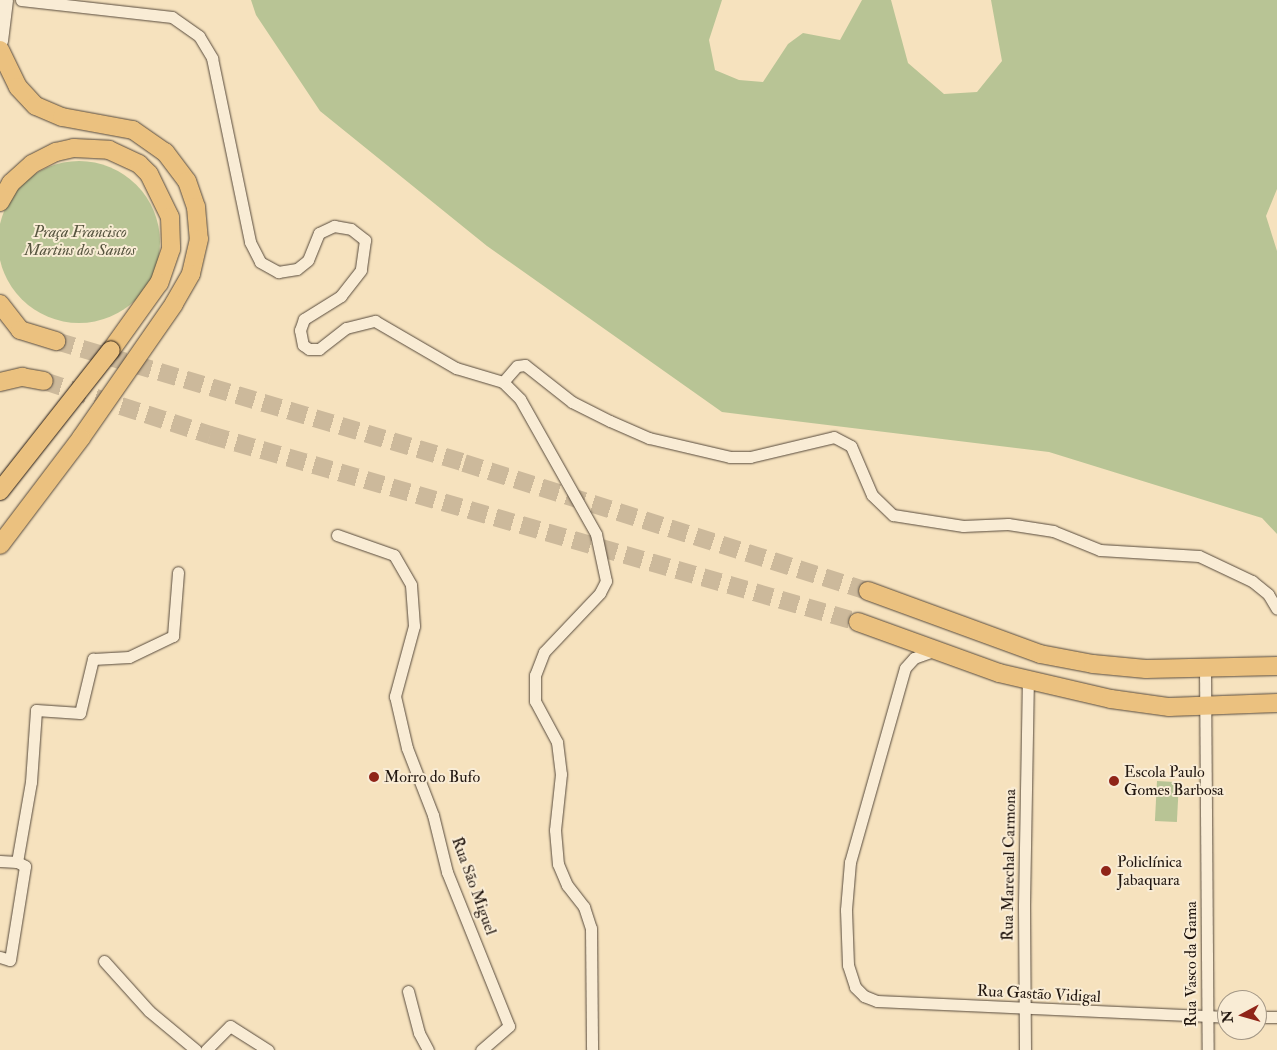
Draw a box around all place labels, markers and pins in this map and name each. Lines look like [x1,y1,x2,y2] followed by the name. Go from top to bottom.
[1124,762,1224,800] place label: Escola Paulo Gomes Barbosa
[384,767,480,787] place label: Morro do Bufo
[368,771,380,783] marker: Morro do Bufo
[1108,775,1120,787] marker: Escola Paulo Gomes Barbosa
[1117,852,1182,890] place label: Policlínica Jabaquara
[1099,864,1113,878] marker: Policlínica Jabaquara

